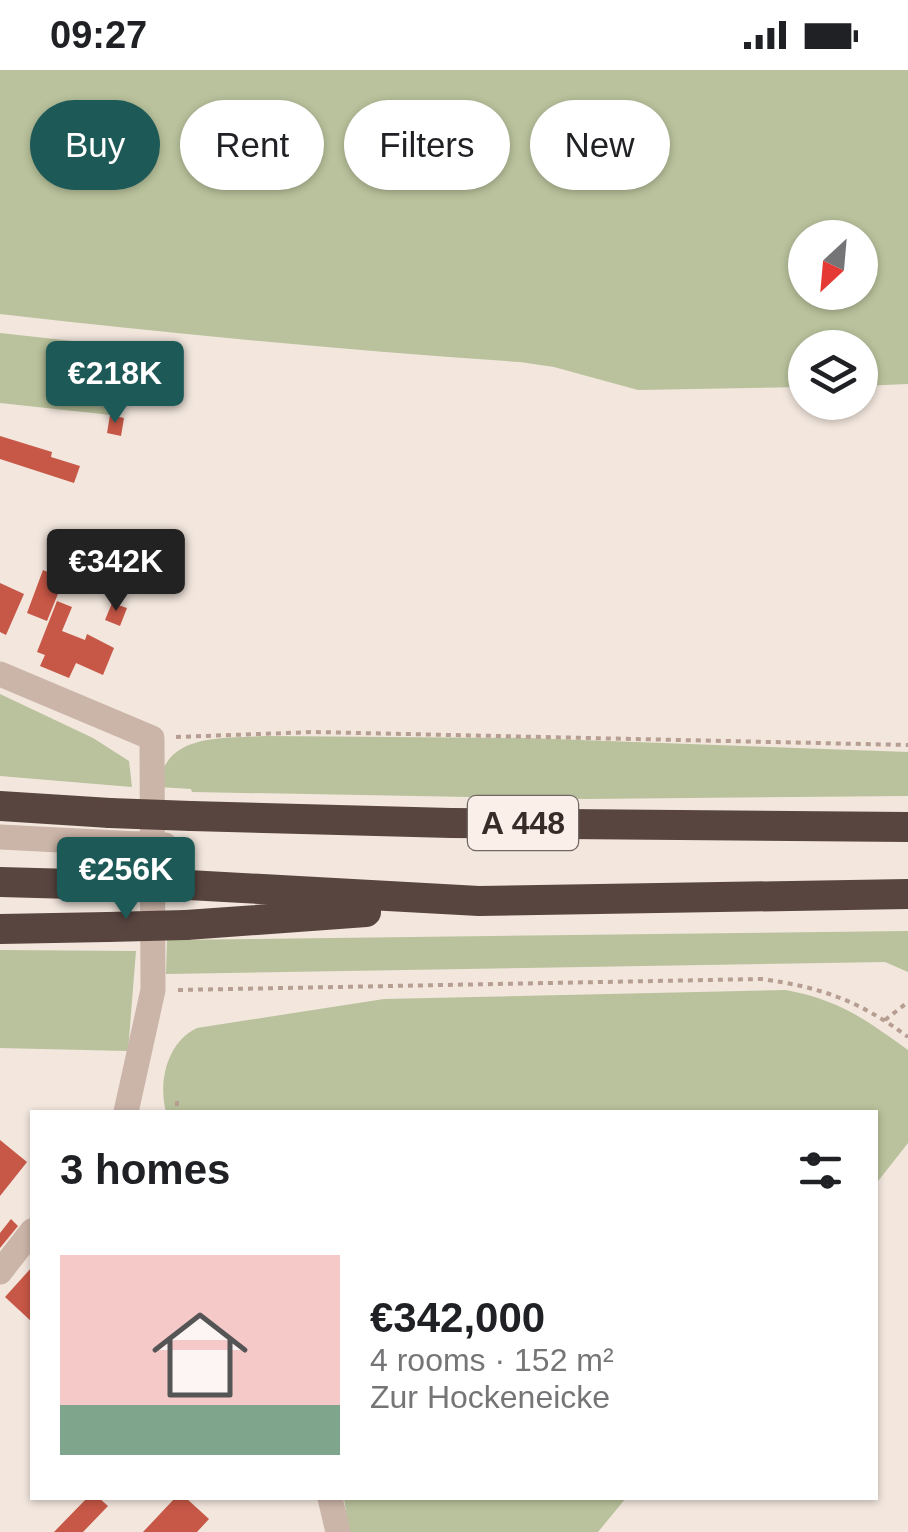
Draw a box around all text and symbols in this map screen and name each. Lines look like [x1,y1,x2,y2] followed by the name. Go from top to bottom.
[50,14,147,56] text: 09:27
[30,100,160,190] chip: Buy
[180,100,324,190] chip: Rent
[344,100,510,190] chip: Filters
[530,100,670,190] chip: New
[788,220,878,310] north arrow
[788,220,878,420] map controls
[788,330,878,420] button: layers
[45,341,185,426] pin: €218K
[68,355,162,391] text: €218K
[46,529,186,614] pin: €342K
[69,543,163,579] text: €342K
[468,796,578,850] road number: A 448
[56,837,196,922] pin: €256K
[79,851,173,887] text: €256K
[793,1143,848,1198] icon: filters
[60,1146,230,1193] text: 3 homes
[370,1294,545,1341] text: €342,000
[140,1295,260,1415] icon: home
[370,1342,614,1378] text: 4 rooms · 152 m²
[370,1379,610,1415] text: Zur Hockeneicke

